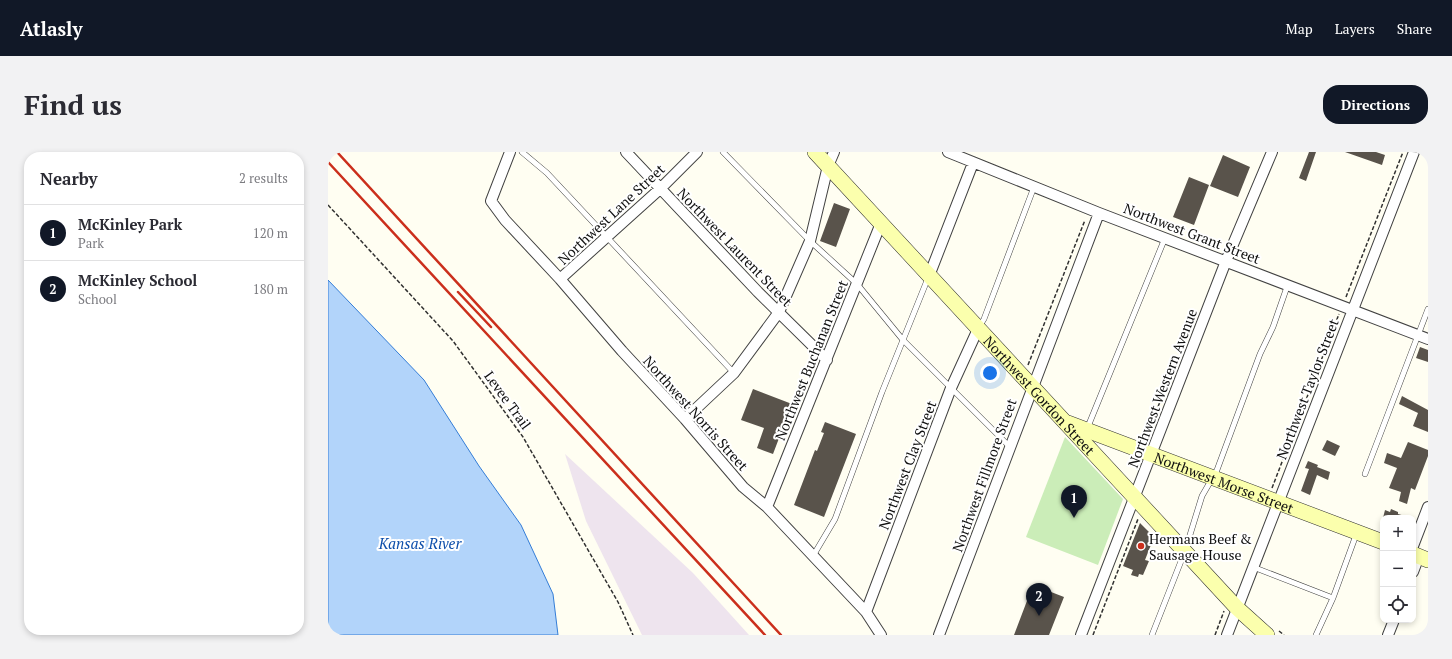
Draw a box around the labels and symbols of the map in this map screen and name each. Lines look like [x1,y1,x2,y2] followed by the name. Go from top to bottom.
[554,159,669,268] street label: Northwest Lane Street
[673,184,797,311] street label: Northwest Laurent Street
[1121,198,1264,268] street label: Northwest Grant Street
[770,276,852,443] street label: Northwest Buchanan Street
[1123,306,1201,470] street label: Northwest Western Avenue
[1271,315,1343,462] street label: Northwest Taylor Street
[980,331,1100,459] street label: Northwest Gordon Street
[639,352,753,475] street label: Northwest Norris Street
[980,363,1000,383] your location
[480,367,536,433] street label: Levee Trail
[947,395,1021,554] street label: Northwest Fillmore Street
[874,397,941,532] street label: Northwest Clay Street
[1152,447,1297,517] street label: Northwest Morse Street
[1061,485,1087,518] pin: 1
[1149,529,1252,564] place label: Hermans Beef & Sausage House
[378,533,462,553] water label: Kansas River
[1136,541,1146,551] marker: Hermans Beef & Sausage House
[1026,583,1052,616] pin: 2

